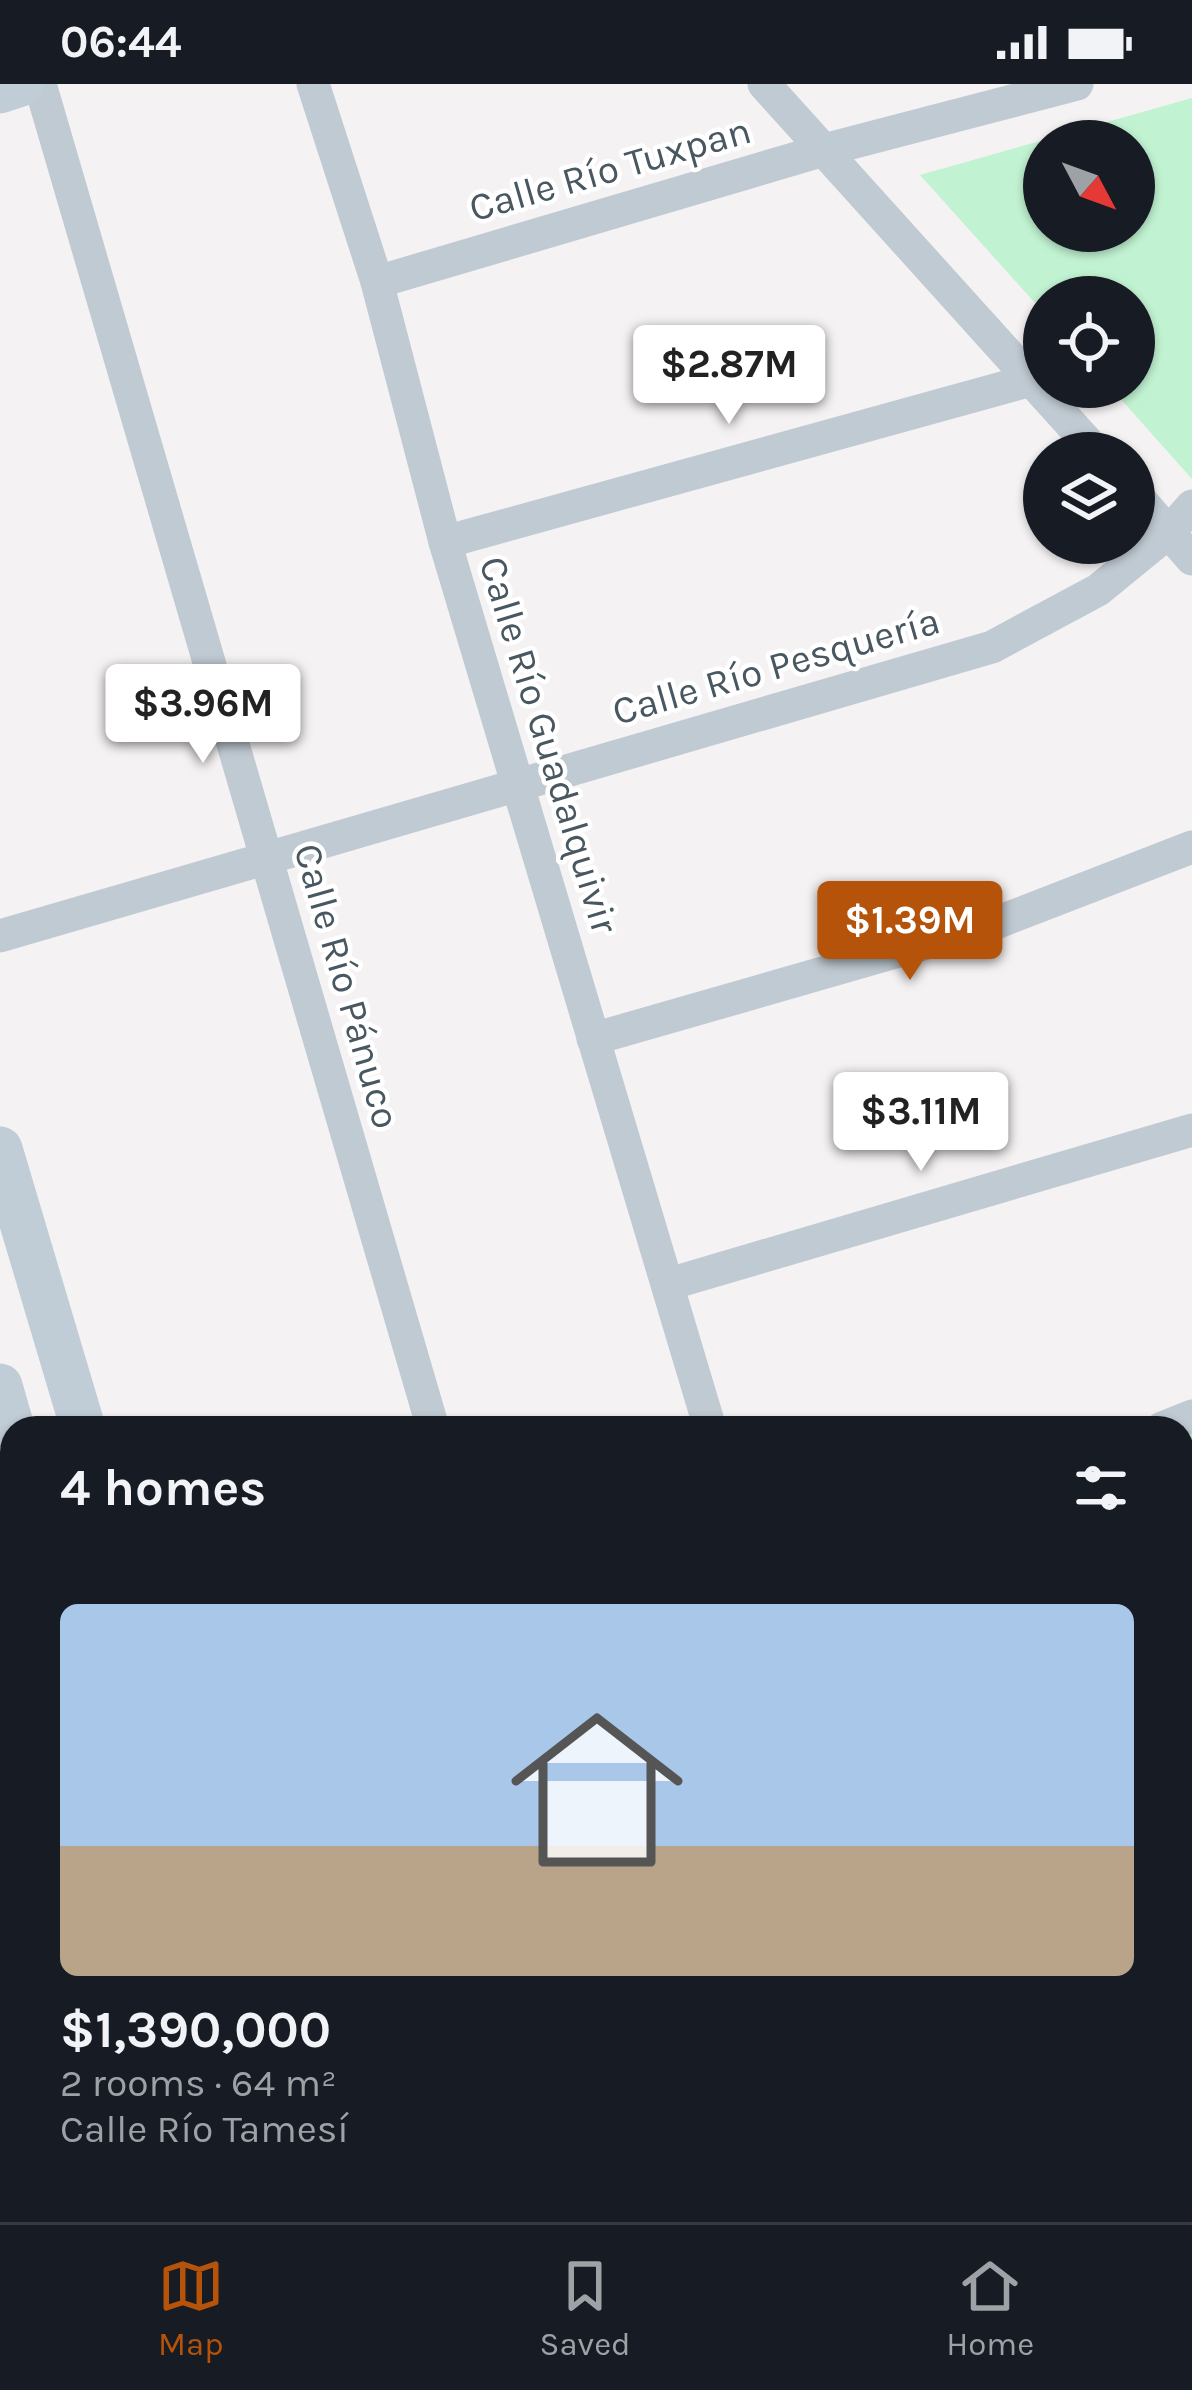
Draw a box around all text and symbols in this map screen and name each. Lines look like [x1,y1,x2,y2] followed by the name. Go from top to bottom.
[60,16,181,68] text: 06:44
[464,107,756,231] street label: Calle Río Tuxpan
[1023,120,1155,252] north arrow
[1023,120,1155,564] map controls
[1023,276,1155,408] button: locate
[631,325,827,427] pin: $2.87M
[660,341,798,387] text: $2.87M
[1023,432,1155,564] button: layers
[470,551,629,940] street label: Calle Río Guadalquivir
[607,597,945,735] street label: Calle Río Pesquería
[105,664,301,766] pin: $3.96M
[132,680,274,726] text: $3.96M
[284,838,410,1134] street label: Calle Río Pánuco
[812,881,1008,983] pin: $1.39M
[844,897,976,943] text: $1.39M
[823,1072,1019,1174] pin: $3.11M
[860,1088,982,1134] text: $3.11M
[1068,1455,1134,1521] icon: filters
[60,1458,266,1518] text: 4 homes
[489,1682,705,1898] icon: home
[60,2000,331,2060] text: $1,390,000
[60,2060,337,2106] text: 2 rooms · 64 m²
[60,2106,349,2152] text: Calle Río Tamesí
[158,2253,224,2363] tab: Map
[539,2253,631,2363] tab: Saved
[946,2253,1034,2363] tab: Home

